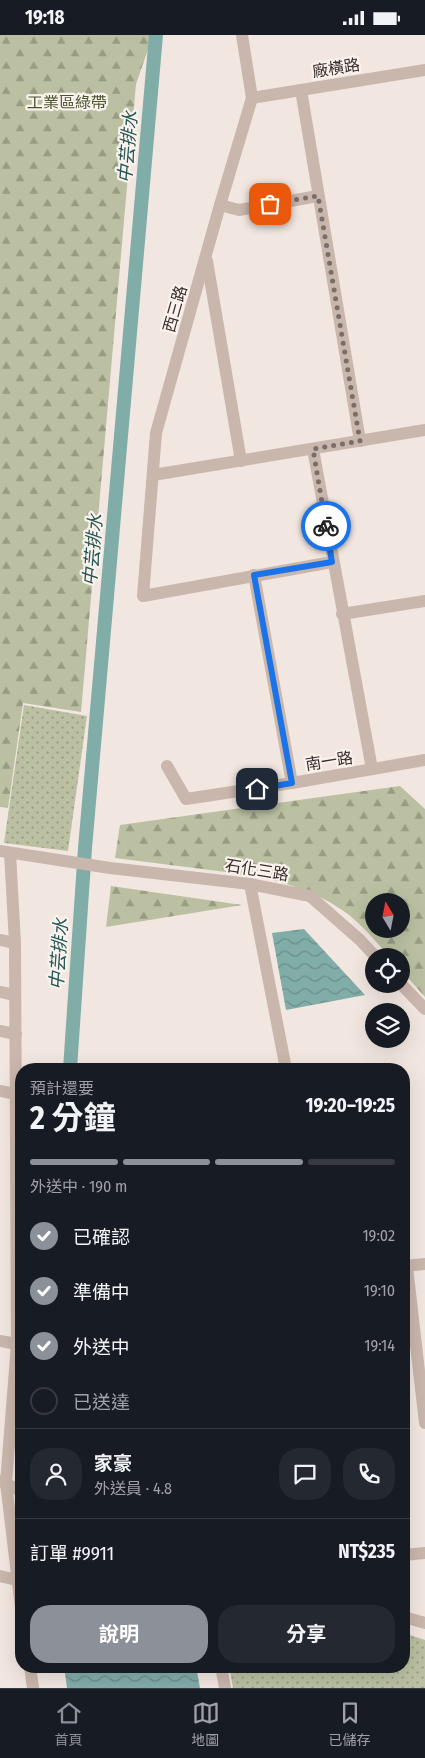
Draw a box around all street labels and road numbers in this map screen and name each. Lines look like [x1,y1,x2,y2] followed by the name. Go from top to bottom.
[311,55,361,81] street label: 廠橫路
[159,283,191,335] street label: 西三路
[304,748,354,774] street label: 南一路
[224,856,290,884] street label: 石化三路

